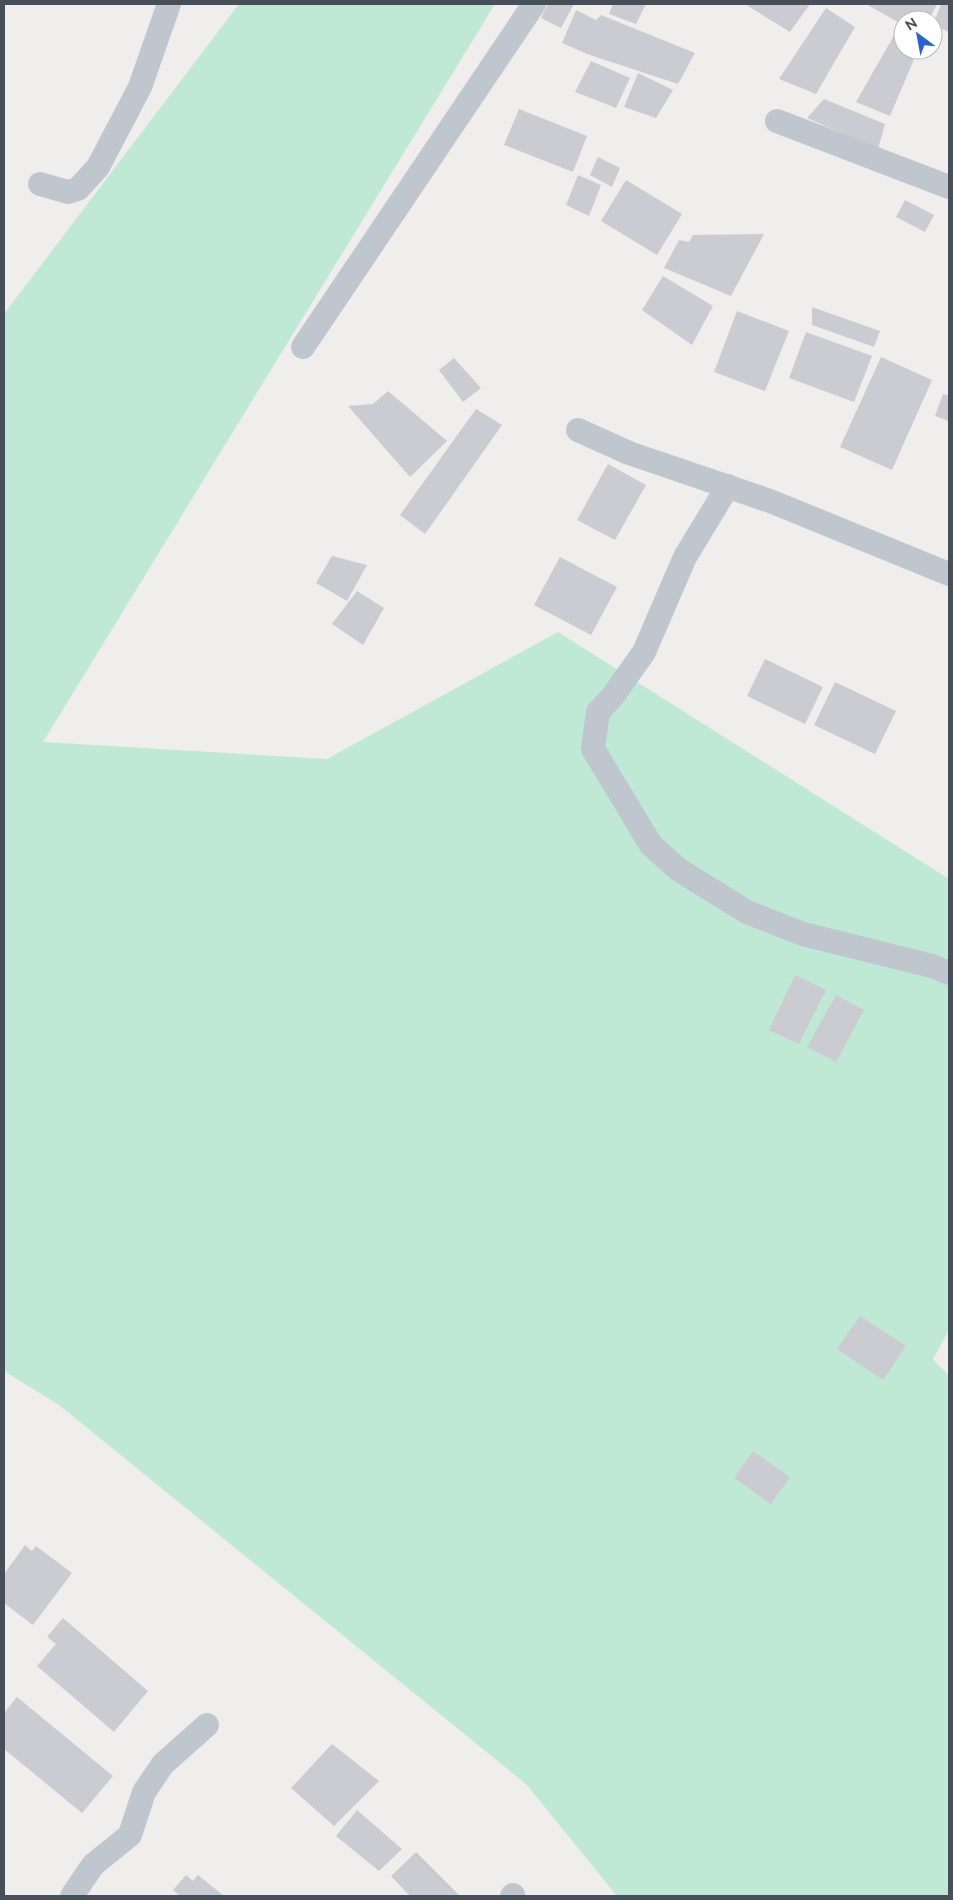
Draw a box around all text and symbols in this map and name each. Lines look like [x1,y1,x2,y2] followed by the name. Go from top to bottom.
[893,10,943,60] north arrow
[902,14,920,34] text: N

